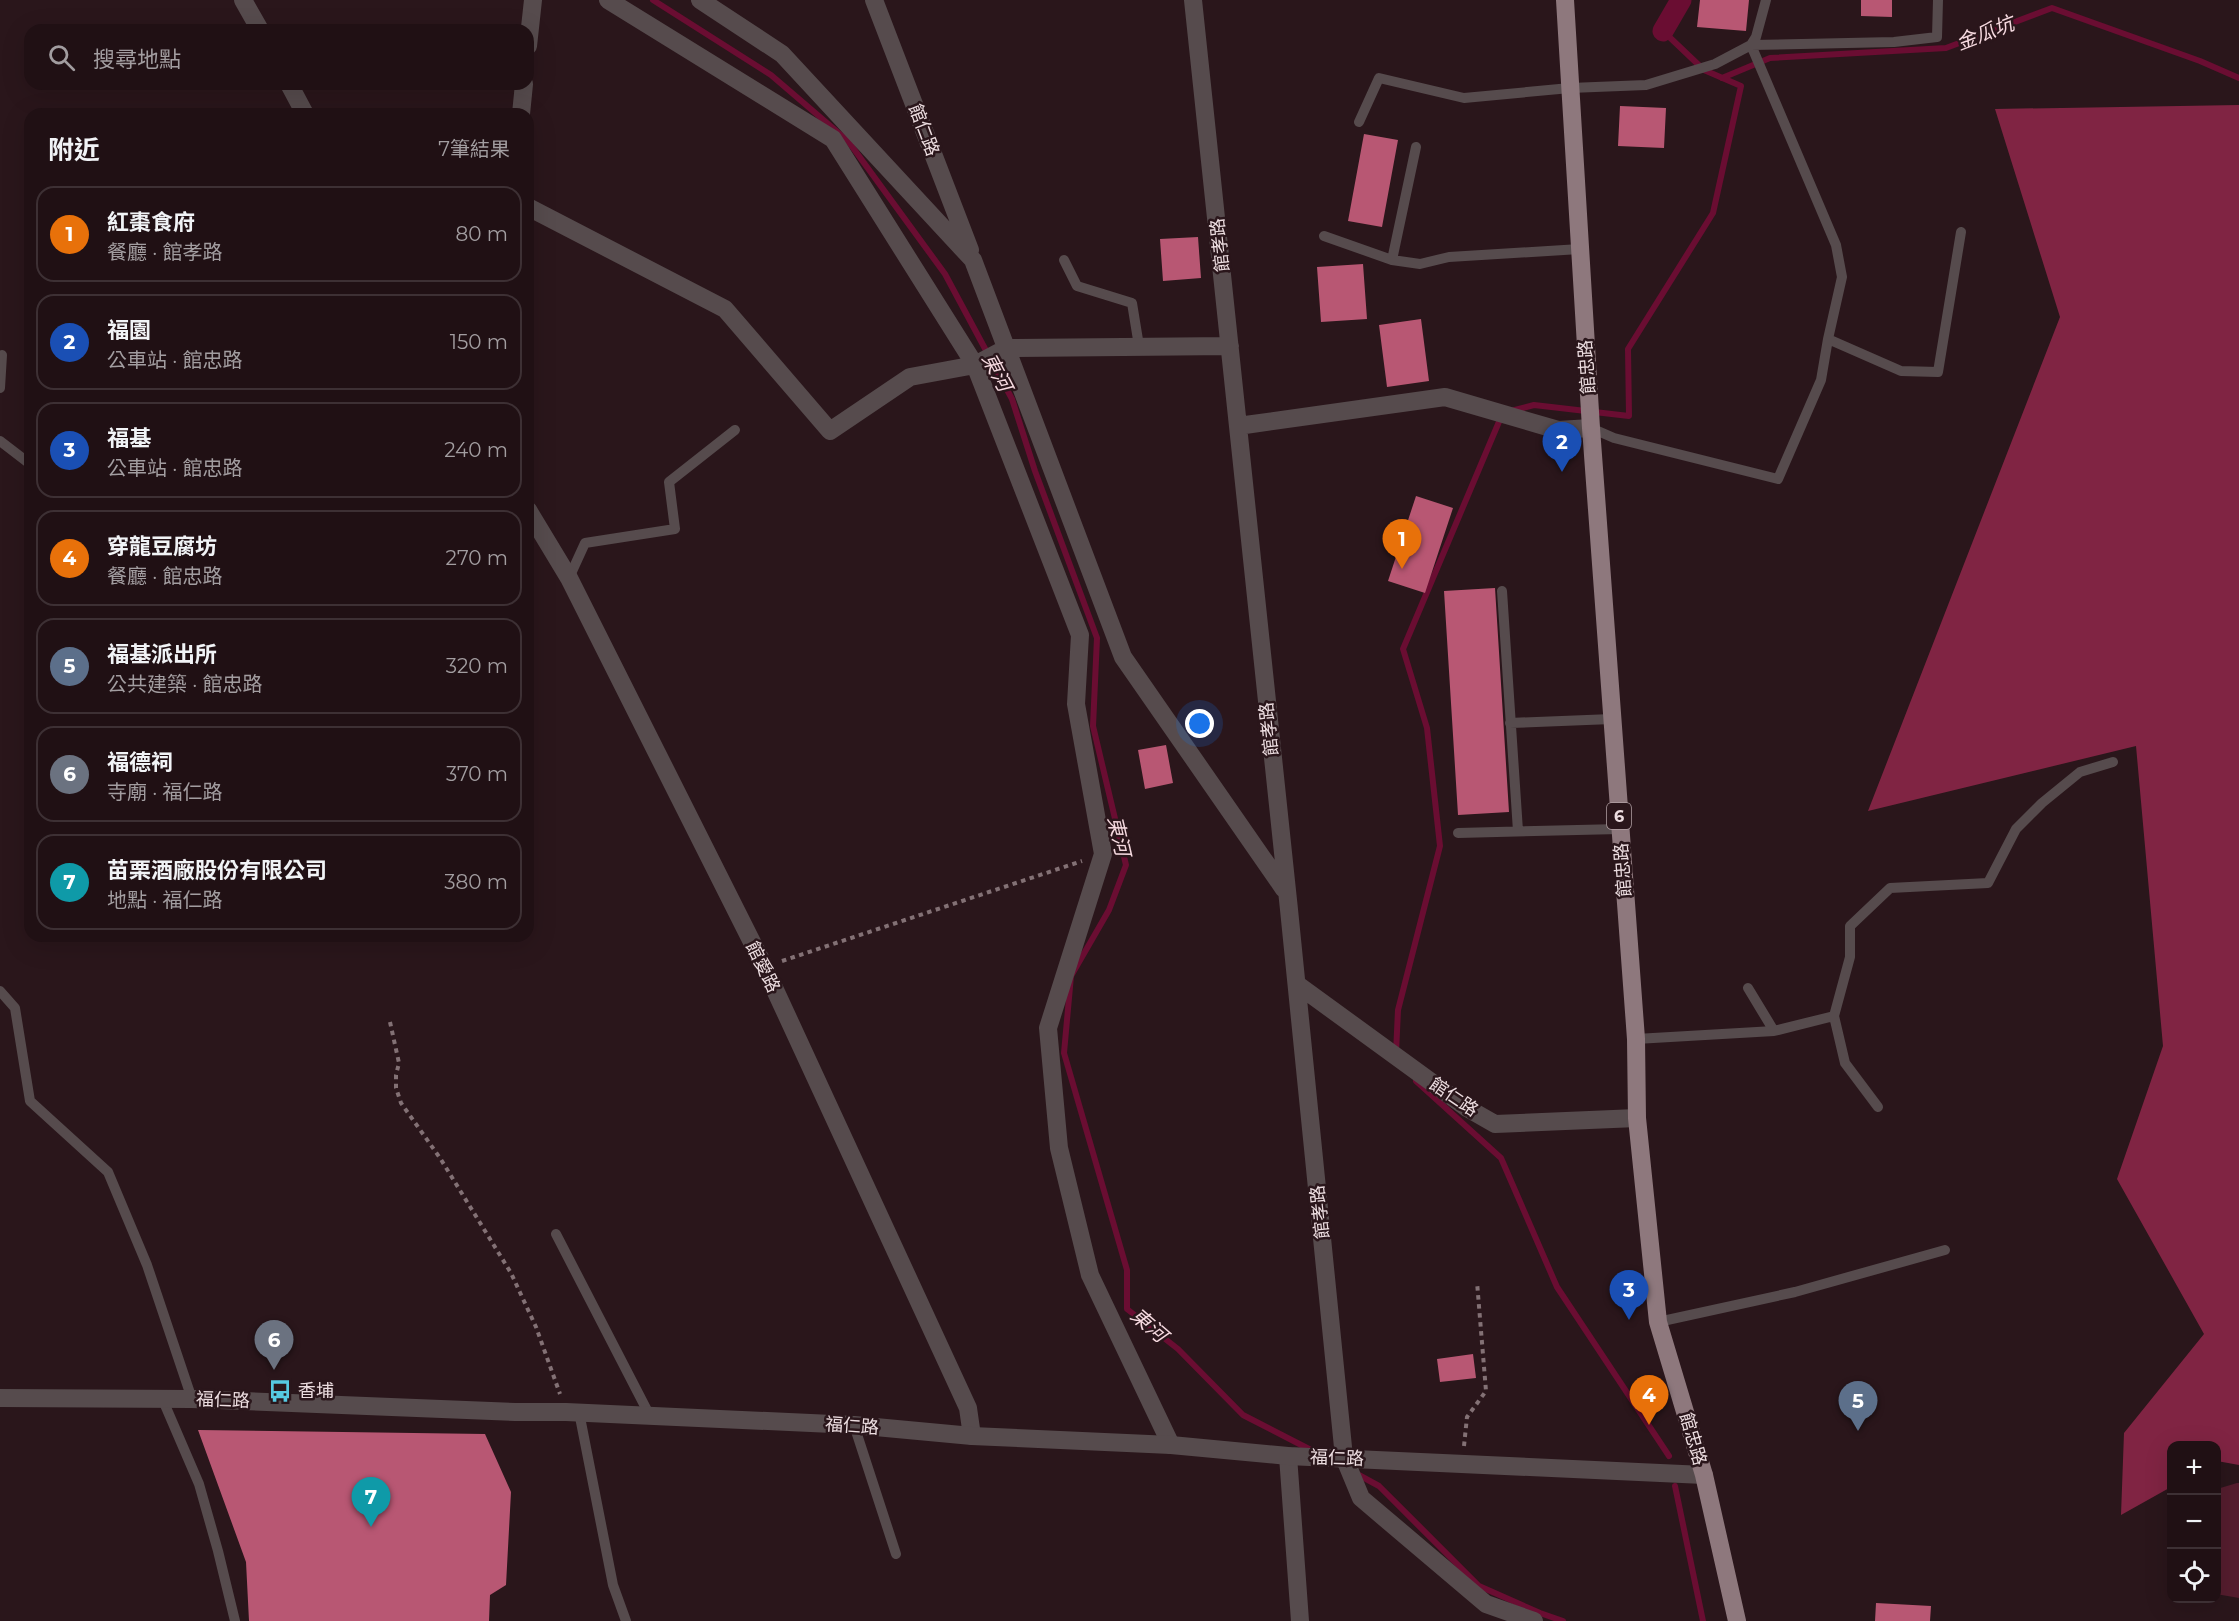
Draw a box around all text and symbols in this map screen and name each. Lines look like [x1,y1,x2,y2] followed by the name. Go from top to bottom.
[1953,10,2020,55] water label: 金瓜坑
[24,24,534,90] search box
[45,41,78,74] icon: search
[93,46,181,73] text: 搜尋地點
[904,101,944,159] street label: 館仁路
[48,134,100,166] text: 附近
[438,137,510,161] text: 7筆結果
[107,209,195,236] text: 紅棗食府
[1206,217,1234,273] street label: 館孝路
[66,222,73,246] text: 1
[456,222,508,246] text: 80 m
[107,240,223,264] text: 餐廳 · 館孝路
[107,317,151,344] text: 福園
[64,330,75,354] text: 2
[450,330,508,354] text: 150 m
[1574,339,1600,395] street label: 館忠路
[107,348,243,372] text: 公車站 · 館忠路
[977,349,1019,399] water label: 東河
[1542,422,1582,472] pin: 2
[107,425,151,452] text: 福基
[64,438,75,462] text: 3
[444,438,508,462] text: 240 m
[107,456,243,480] text: 公車站 · 館忠路
[1382,520,1422,569] pin: 1
[107,533,217,560] text: 穿龍豆腐坊
[63,546,76,570] text: 4
[446,546,508,570] text: 270 m
[107,564,223,588] text: 餐廳 · 館忠路
[107,641,217,668] text: 福基派出所
[64,654,75,678] text: 5
[446,654,508,678] text: 320 m
[107,672,263,696] text: 公共建築 · 館忠路
[1255,701,1283,757] street label: 館孝路
[1185,709,1214,738] your location
[107,749,173,776] text: 福德祠
[63,762,76,786] text: 6
[446,762,508,786] text: 370 m
[107,780,223,804] text: 寺廟 · 福仁路
[1607,803,1631,829] road number: 6
[1103,814,1136,862] water label: 東河
[1610,842,1636,898] street label: 館忠路
[107,857,327,884] text: 苗栗酒廠股份有限公司
[63,870,76,894] text: 7
[444,870,508,894] text: 380 m
[107,888,223,912] text: 地點 · 福仁路
[741,938,785,996] street label: 館愛路
[1425,1073,1483,1121] street label: 館仁路
[1306,1184,1334,1240] street label: 館孝路
[1610,1270,1648,1320] pin: 3
[1126,1303,1175,1350] water label: 東河
[254,1320,294,1370] pin: 6
[1630,1376,1668,1425] pin: 4
[267,1378,293,1404] bus stop icon: 香埔
[298,1380,334,1402] place label: 香埔
[1838,1382,1878,1431] pin: 5
[196,1388,250,1412] street label: 福仁路
[1675,1410,1711,1468] street label: 館忠路
[824,1413,880,1439] street label: 福仁路
[2167,1441,2221,1603] map controls
[2167,1441,2221,1495] button: +
[1310,1446,1364,1470] street label: 福仁路
[352,1478,391,1527] pin: 7
[2167,1495,2221,1549] button: −
[2167,1549,2221,1603] button: locate

